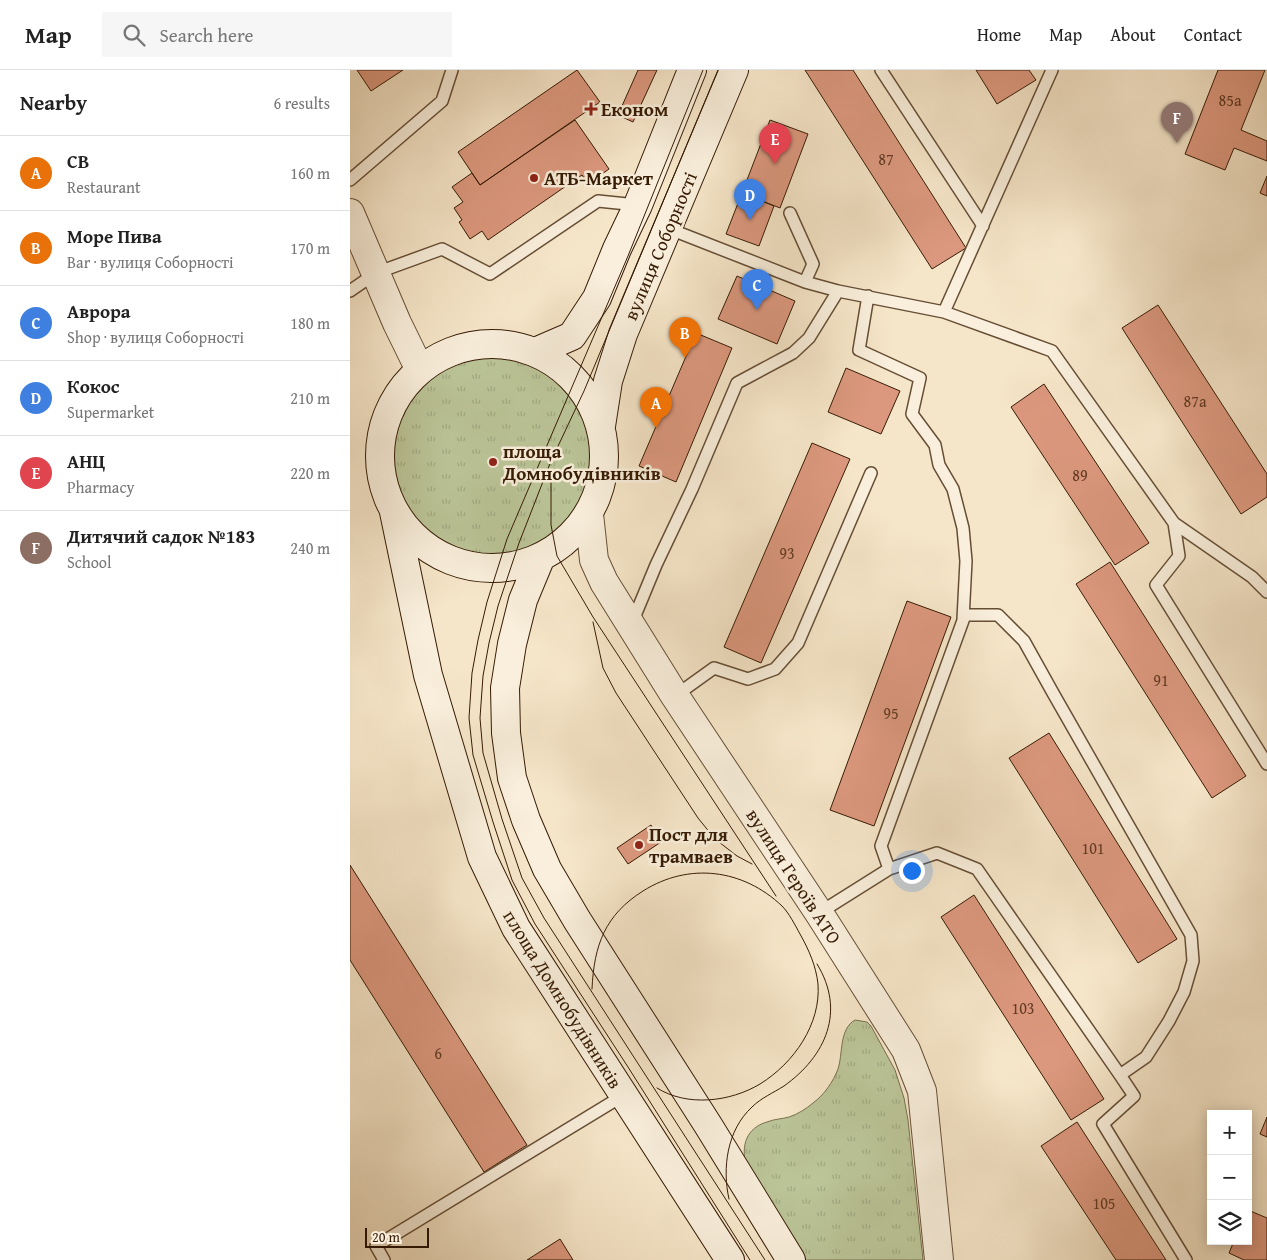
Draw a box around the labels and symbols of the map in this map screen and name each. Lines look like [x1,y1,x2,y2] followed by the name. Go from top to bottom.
[1218,88,1242,112] house number: 85а
[601,95,668,123] place label: Економ
[1161,102,1193,143] pin: F
[585,103,597,115] marker: Економ
[759,123,791,164] pin: E
[878,147,894,171] house number: 87
[544,164,654,192] place label: АТБ-Маркет
[616,168,704,324] street label: вулиця Соборності
[528,172,540,184] marker: АТБ-Маркет
[734,179,766,220] pin: D
[741,269,773,310] pin: C
[669,317,701,358] pin: B
[640,387,672,428] pin: A
[1183,389,1207,413] house number: 87а
[502,437,661,487] place label: площа Домнобудівників
[487,456,499,468] marker: площа Домнобудівників
[1072,463,1088,487] house number: 89
[779,541,795,565] house number: 93
[1153,668,1169,692] house number: 91
[883,701,899,725] house number: 95
[740,803,848,949] street label: вулиця Героїв АТО
[649,820,733,870] place label: Пост для трамваев
[1081,836,1105,860] house number: 101
[633,839,645,851] marker: Пост для трамваев
[899,858,925,884] your location
[497,904,629,1094] street label: площа Домнобудівників
[1011,996,1035,1020] house number: 103
[434,1041,442,1065] house number: 6
[1092,1191,1116,1215] house number: 105
[365,1225,429,1248] scale bar

